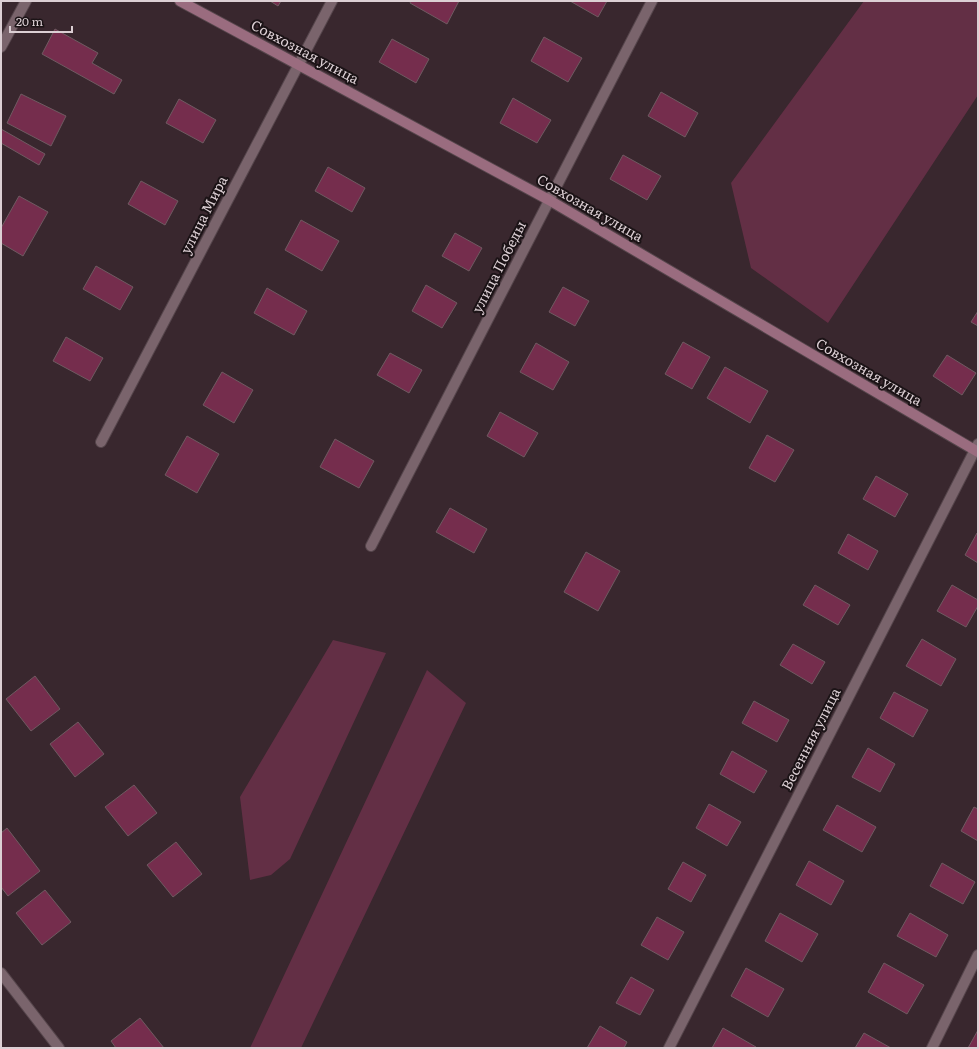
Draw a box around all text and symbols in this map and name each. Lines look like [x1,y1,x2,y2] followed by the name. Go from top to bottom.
[10,8,72,34] scale bar
[16,12,43,30] text: 20 m
[248,14,363,88] street label: Совхозная улица
[534,169,648,246] street label: Совхозная улица
[175,171,232,257] street label: улица Мира
[466,217,530,316] street label: улица Победы
[813,333,927,410] street label: Совхозная улица
[776,684,845,793] street label: Весенняя улица

